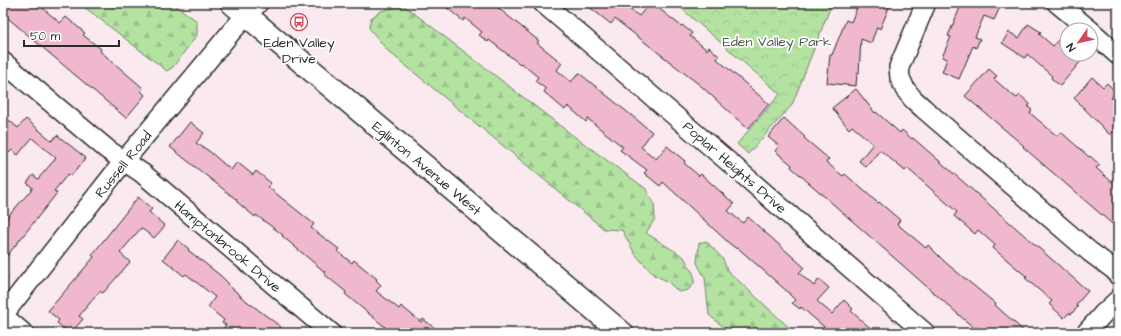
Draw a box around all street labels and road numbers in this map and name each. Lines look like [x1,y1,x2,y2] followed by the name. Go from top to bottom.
[367,117,486,221] street label: Eglinton Avenue West
[678,117,791,219] street label: Poplar Heights Drive
[91,127,157,202] street label: Russell Road
[170,196,285,298] street label: Hamptonbrook Drive

